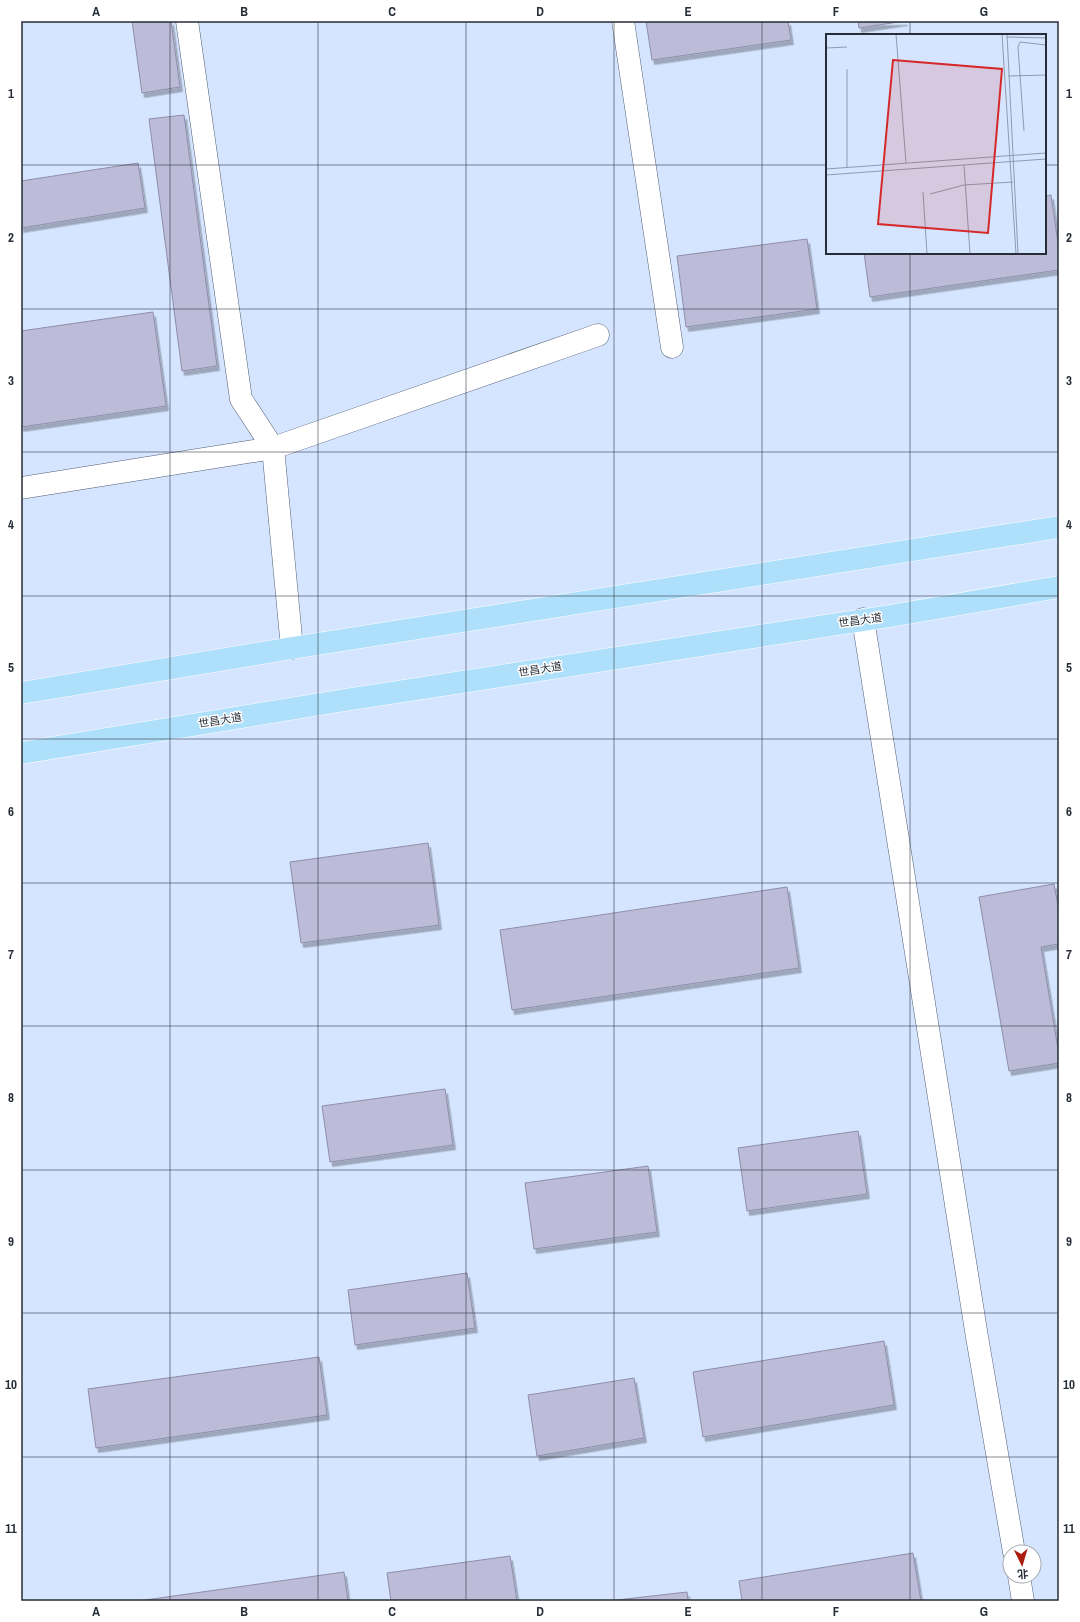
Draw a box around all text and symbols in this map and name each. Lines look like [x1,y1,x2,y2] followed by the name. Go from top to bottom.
[92,3,100,20] text: A
[240,3,248,20] text: B
[388,3,396,20] text: C
[536,3,544,20] text: D
[684,3,692,20] text: E
[833,3,840,20] text: F
[980,3,988,20] text: G
[826,34,1046,254] inset map
[8,85,14,102] text: 1
[1066,85,1072,102] text: 1
[8,229,14,246] text: 2
[1066,229,1072,246] text: 2
[8,372,14,389] text: 3
[1066,372,1072,389] text: 3
[8,516,14,533] text: 4
[1066,516,1072,533] text: 4
[837,610,883,630] street label: 世昌大道
[8,659,14,676] text: 5
[517,659,563,679] street label: 世昌大道
[1066,659,1072,676] text: 5
[197,710,243,730] street label: 世昌大道
[8,803,14,820] text: 6
[1066,803,1072,820] text: 6
[8,946,14,963] text: 7
[1066,946,1072,963] text: 7
[8,1089,14,1106] text: 8
[1066,1089,1072,1106] text: 8
[8,1233,14,1250] text: 9
[1066,1233,1072,1250] text: 9
[5,1376,17,1393] text: 10
[1063,1376,1075,1393] text: 10
[5,1520,17,1537] text: 11
[1063,1520,1075,1537] text: 11
[1002,1544,1042,1584] north arrow
[1017,1567,1029,1581] text: 北
[92,1603,100,1620] text: A
[240,1603,248,1620] text: B
[388,1603,396,1620] text: C
[536,1603,544,1620] text: D
[684,1603,692,1620] text: E
[833,1603,840,1620] text: F
[980,1603,988,1620] text: G

